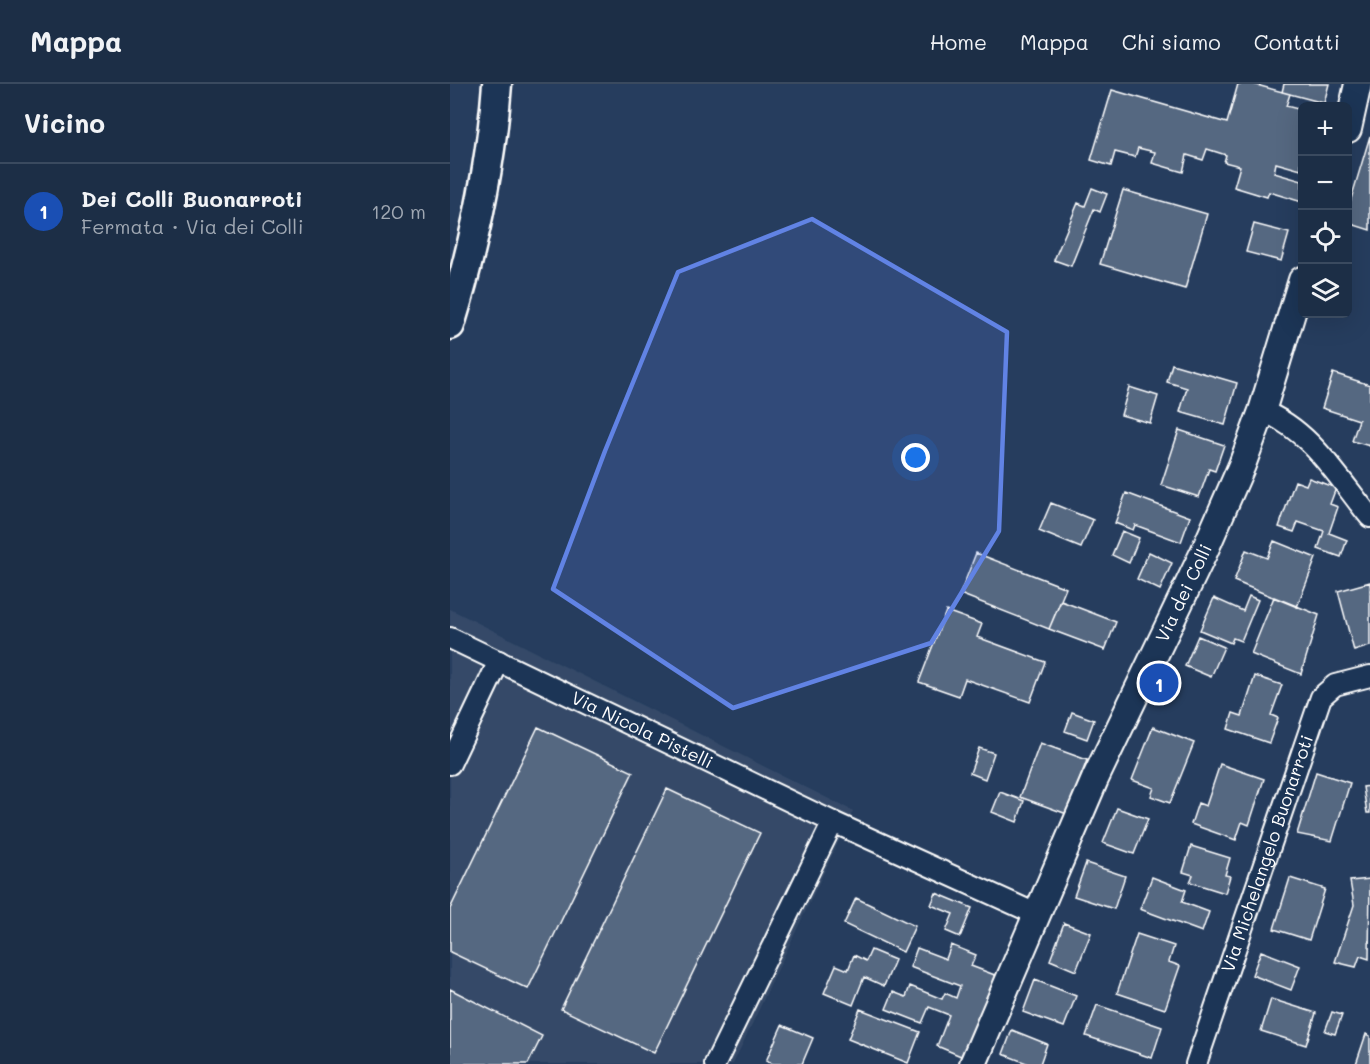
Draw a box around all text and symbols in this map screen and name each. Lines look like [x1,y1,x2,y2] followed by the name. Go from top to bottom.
[30,23,122,59] text: Mappa
[930,28,987,55] text: Home
[1020,28,1089,55] text: Mappa
[1122,28,1221,55] text: Chi siamo
[1254,28,1340,55] text: Contatti
[1298,102,1352,318] map controls
[1298,102,1352,156] button: +
[24,106,105,140] text: Vicino
[1298,156,1352,210] button: −
[81,184,303,213] text: Dei Colli Buonarroti
[39,198,48,224] text: 1
[371,198,426,224] text: 120 m
[1298,210,1352,264] button: locate
[81,213,304,239] text: Fermata · Via dei Colli
[1298,264,1352,318] button: layers
[901,443,930,472] your location
[1149,540,1217,646] street label: Via dei Colli
[1140,660,1178,706] pin: 1
[568,685,717,774] street label: Via Nicola Pistelli
[1215,732,1318,975] street label: Via Michelangelo Buonarroti

